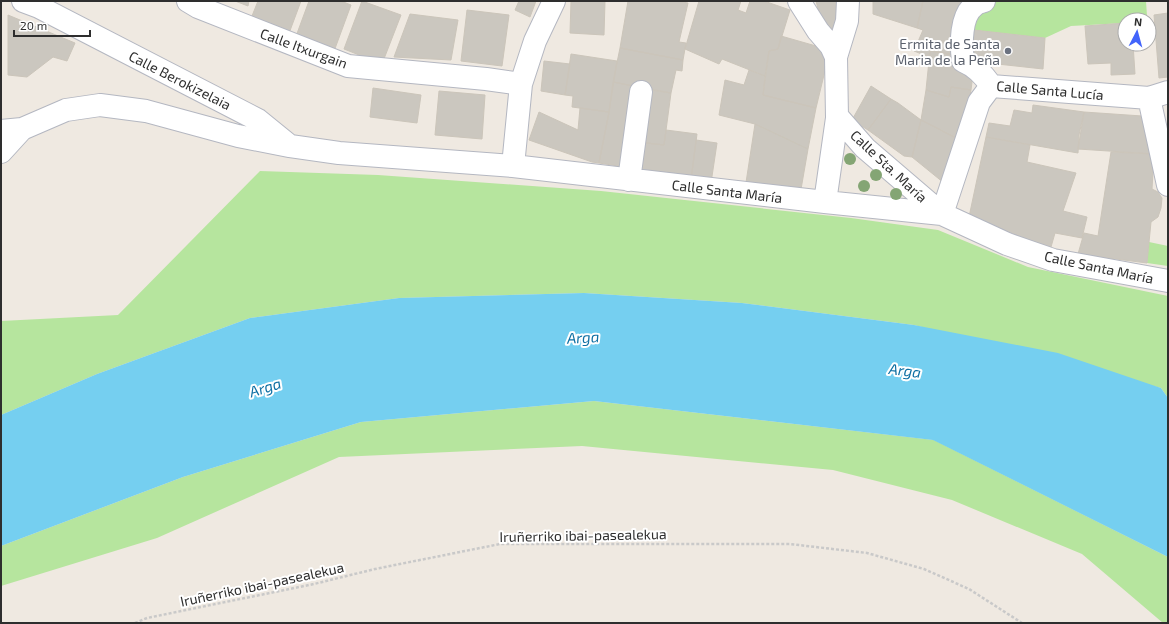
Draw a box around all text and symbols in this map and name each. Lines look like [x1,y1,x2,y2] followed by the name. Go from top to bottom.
[14,12,90,38] scale bar
[1117,12,1157,52] north arrow
[1133,15,1143,28] text: N
[20,18,47,32] text: 20 m
[258,24,350,72] street label: Calle Itxurgain
[895,35,1000,68] place label: Ermita de Santa Maria de la Peña
[1003,46,1013,56] marker: Ermita de Santa Maria de la Peña
[126,47,234,113] street label: Calle Berokizelaia
[996,77,1104,103] street label: Calle Santa Lucía
[847,126,931,206] street label: Calle Sta. María
[671,176,783,206] street label: Calle Santa María
[1043,247,1155,287] street label: Calle Santa María
[565,327,600,347] water label: Arga
[887,359,922,381] water label: Arga
[246,374,283,401] water label: Arga
[499,525,667,545] street label: Iruñerriko ibai-pasealekua
[179,558,345,610] street label: Iruñerriko ibai-pasealekua

